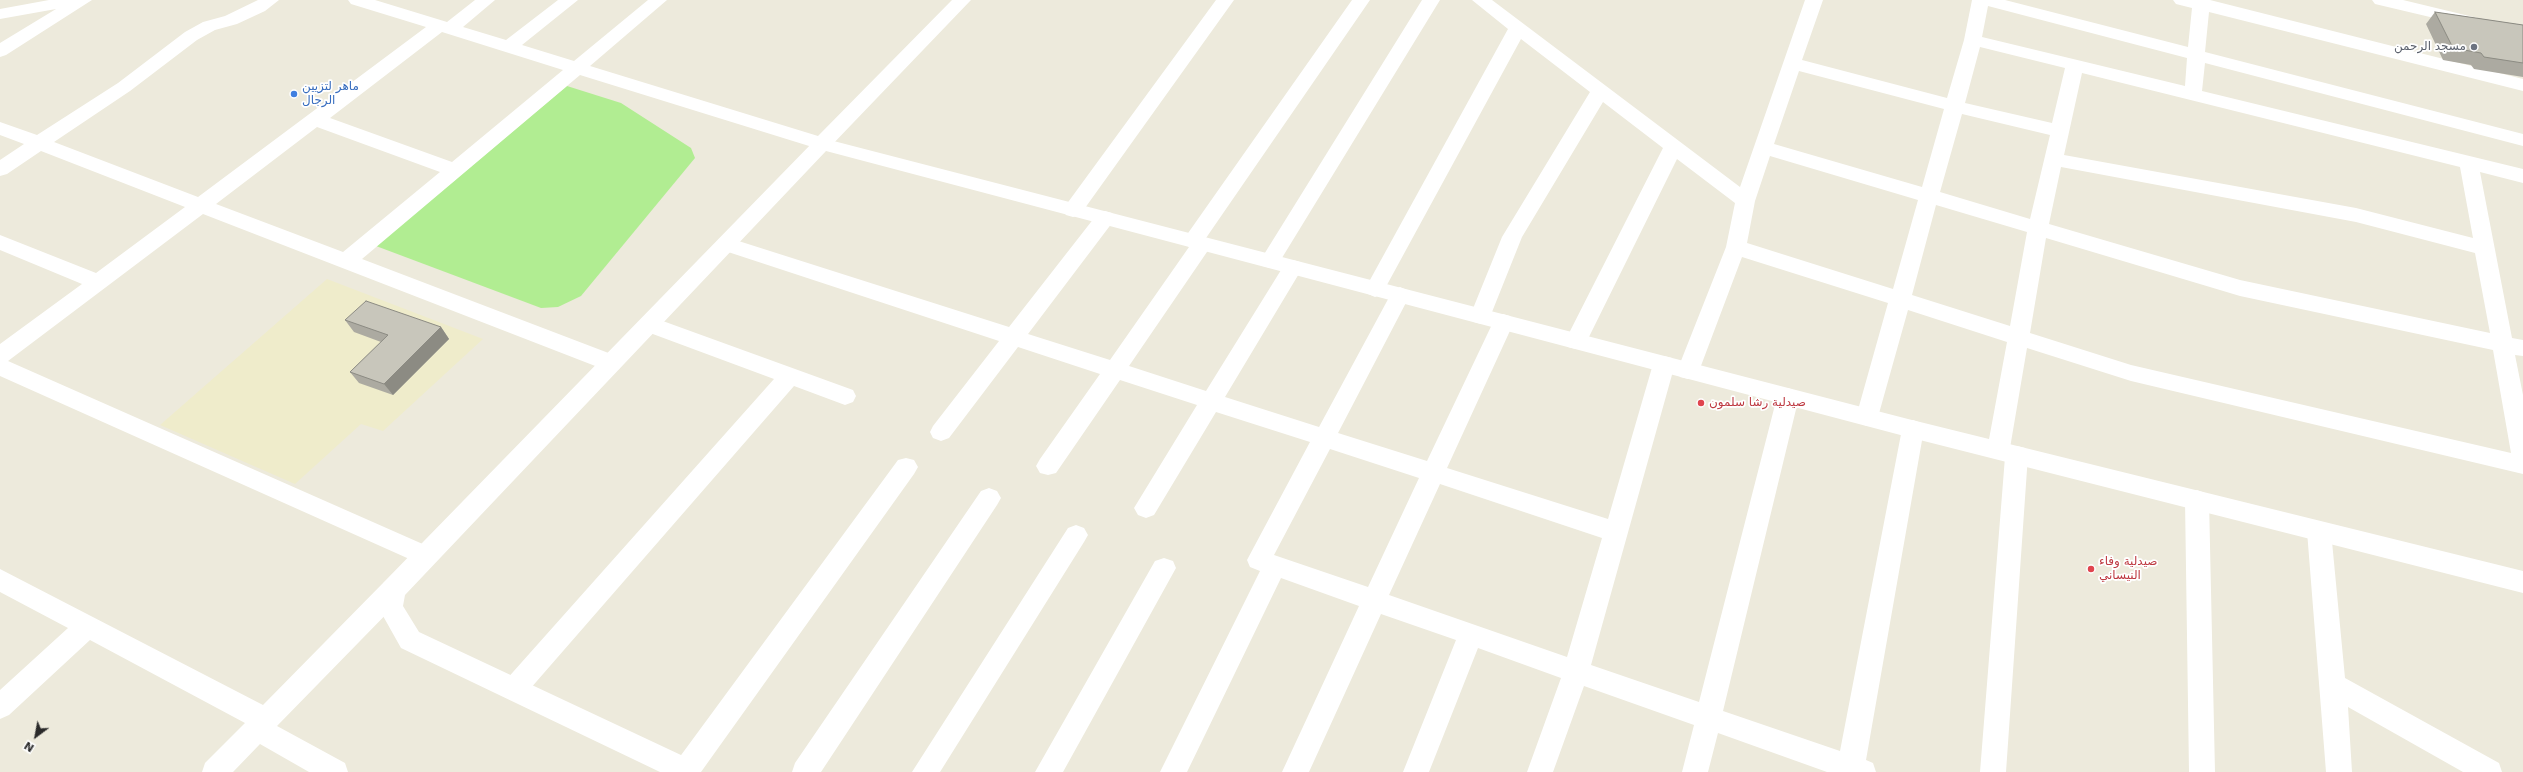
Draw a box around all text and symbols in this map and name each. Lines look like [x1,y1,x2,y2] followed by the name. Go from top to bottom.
[2394,40,2466,54] place label: مسجد الرحمن
[2469,42,2479,52] marker: مسجد الرحمن
[302,80,359,108] place label: ماهر لتزيين الرجال
[289,89,299,99] marker: ماهر لتزيين الرجال
[1709,396,1806,410] place label: صيدلية رشا سلمون
[1696,398,1706,408] marker: صيدلية رشا سلمون
[2099,555,2157,583] place label: صيدلية وفاء النيساني
[2086,564,2096,574] marker: صيدلية وفاء النيساني
[16,716,56,756] north arrow
[22,739,37,755] text: N

